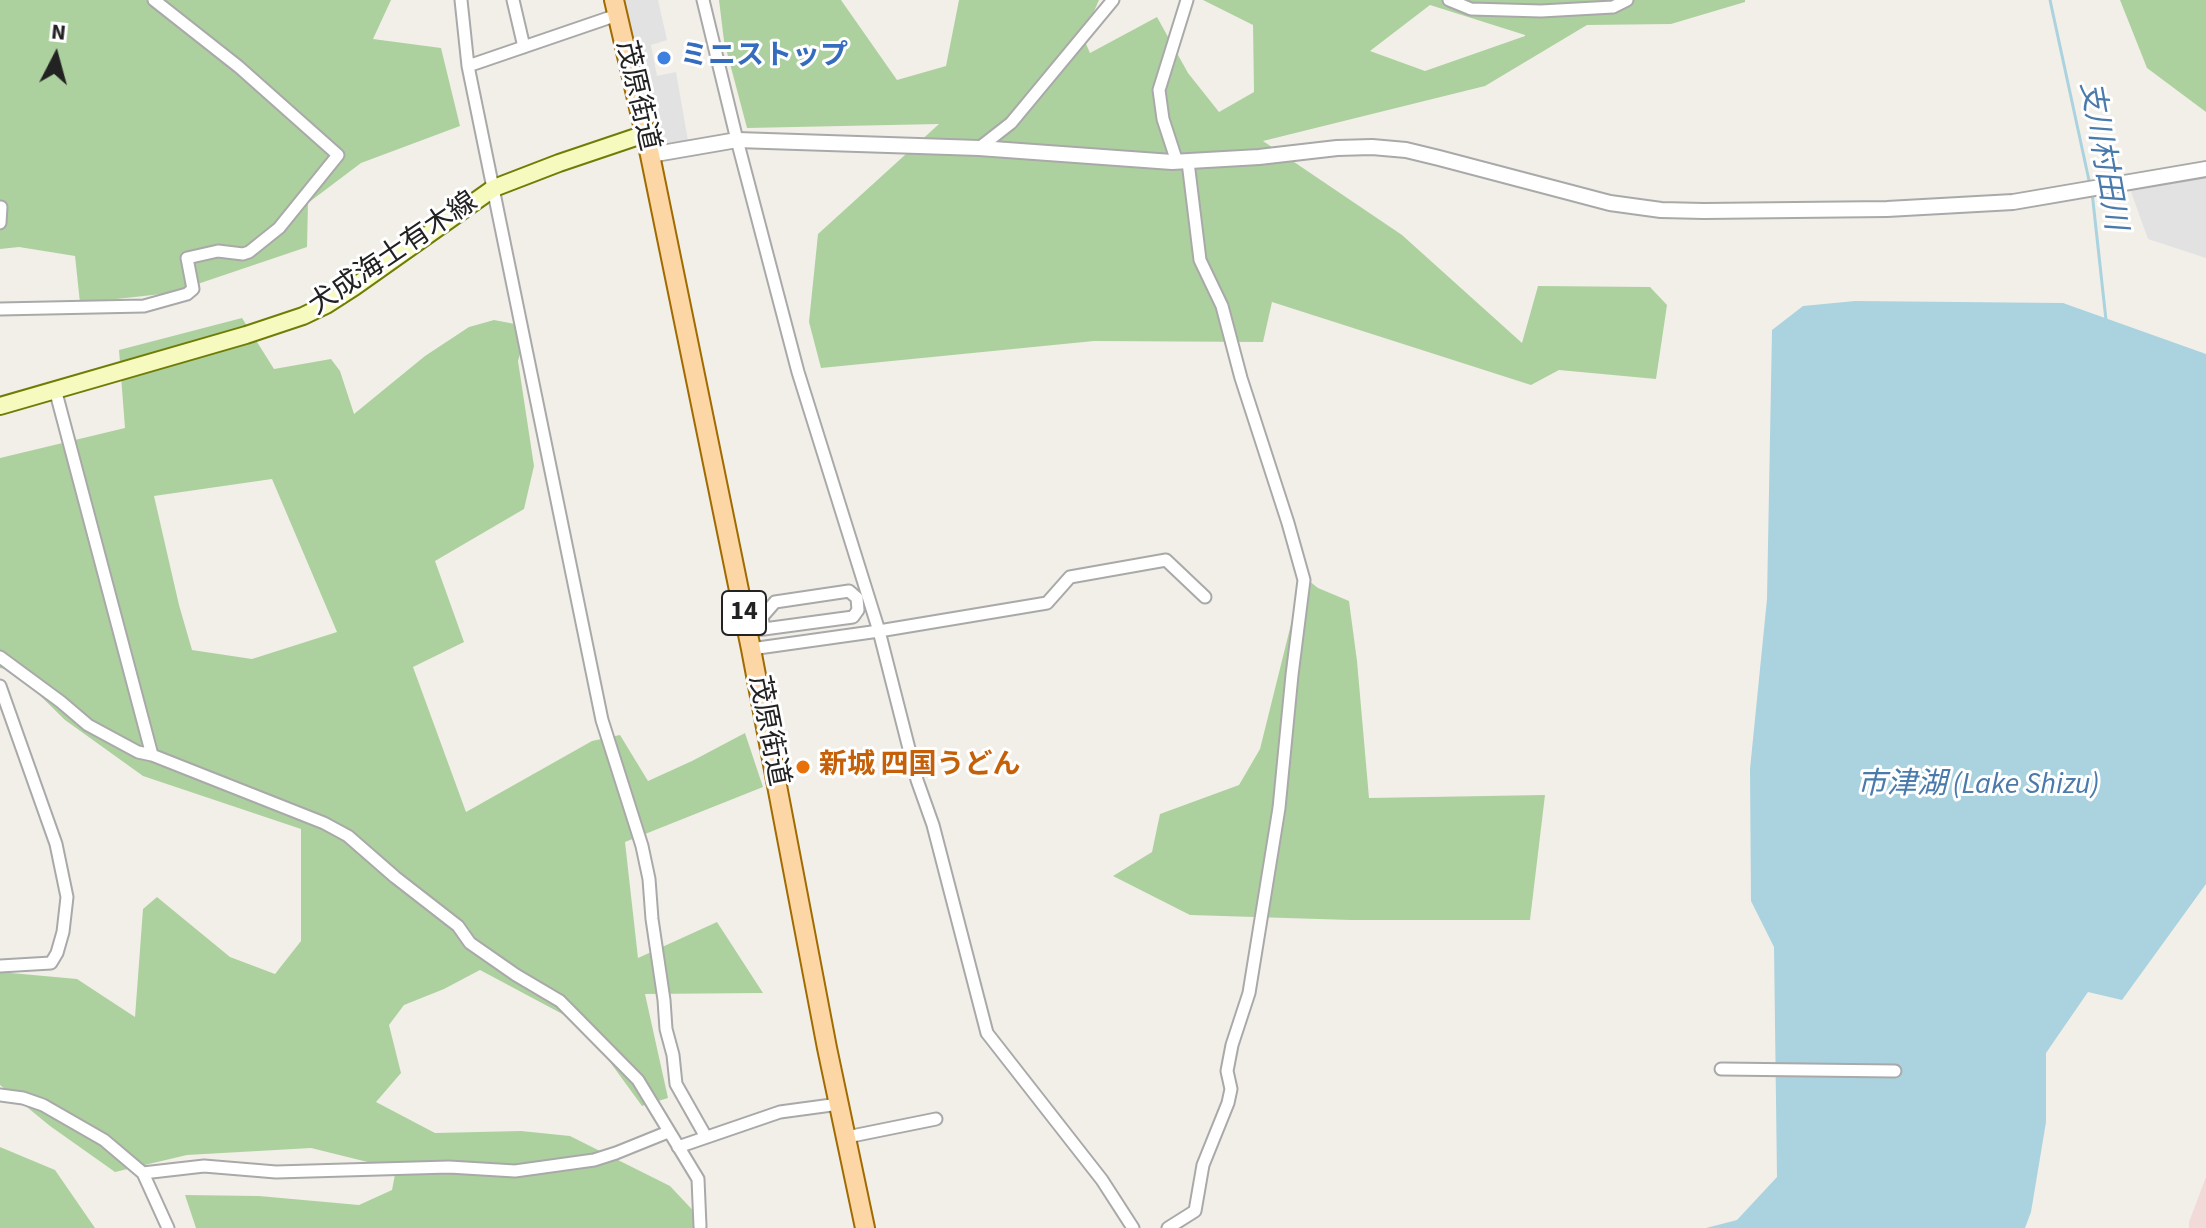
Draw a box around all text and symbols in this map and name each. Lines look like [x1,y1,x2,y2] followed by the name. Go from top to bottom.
[50,15,67,49] text: N
[16,16,96,96] north arrow
[607,38,665,154] street label: 茂原街道
[680,41,848,75] place label: ミニストップ
[655,49,673,67] marker: ミニストップ
[2070,79,2132,233] water label: 支川村田川
[303,186,485,324] street label: 犬成海士有木線
[722,591,766,635] road number: 14
[740,673,794,789] street label: 茂原街道
[819,750,1021,784] place label: 新城 四国うどん
[794,758,812,776] marker: 新城 四国うどん
[1857,768,2099,804] water label: 市津湖 (Lake Shizu)

